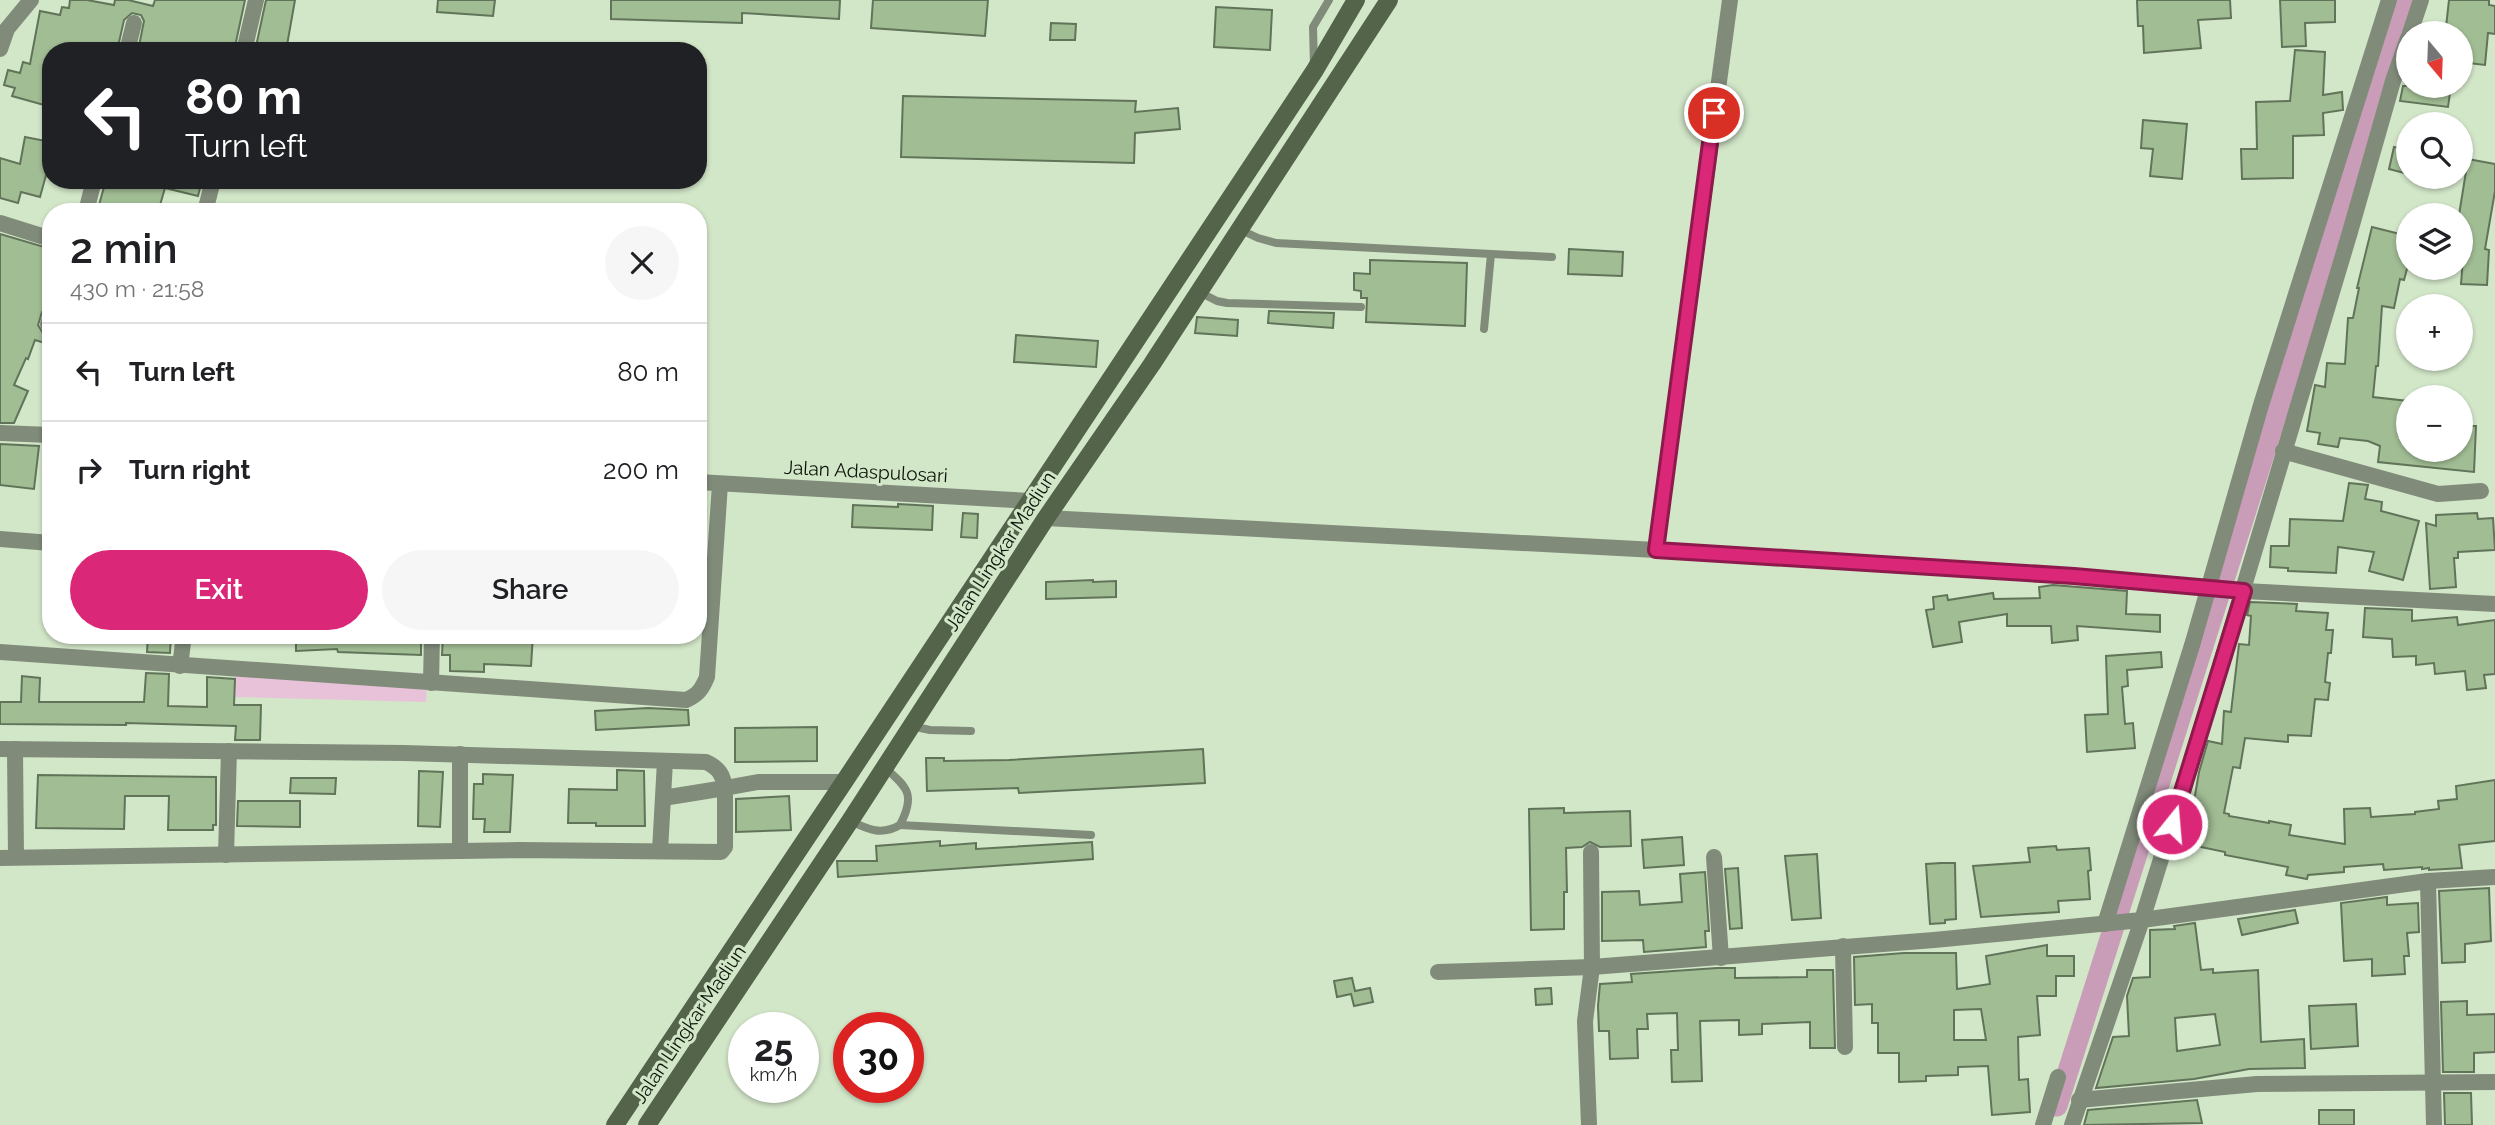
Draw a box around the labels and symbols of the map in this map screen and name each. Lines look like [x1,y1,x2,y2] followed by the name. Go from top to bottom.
[2396,21,2473,98] north arrow
[1684,83,1744,143] pin
[784,456,948,486] street label: Jalan Adaspulosari
[940,467,1060,635] street label: Jalan Lingkar Madiun
[2135,787,2209,861] position arrow
[628,941,750,1107] street label: Jalan Lingkar Madiun
[833,1012,924,1103] speed limit sign: 30

